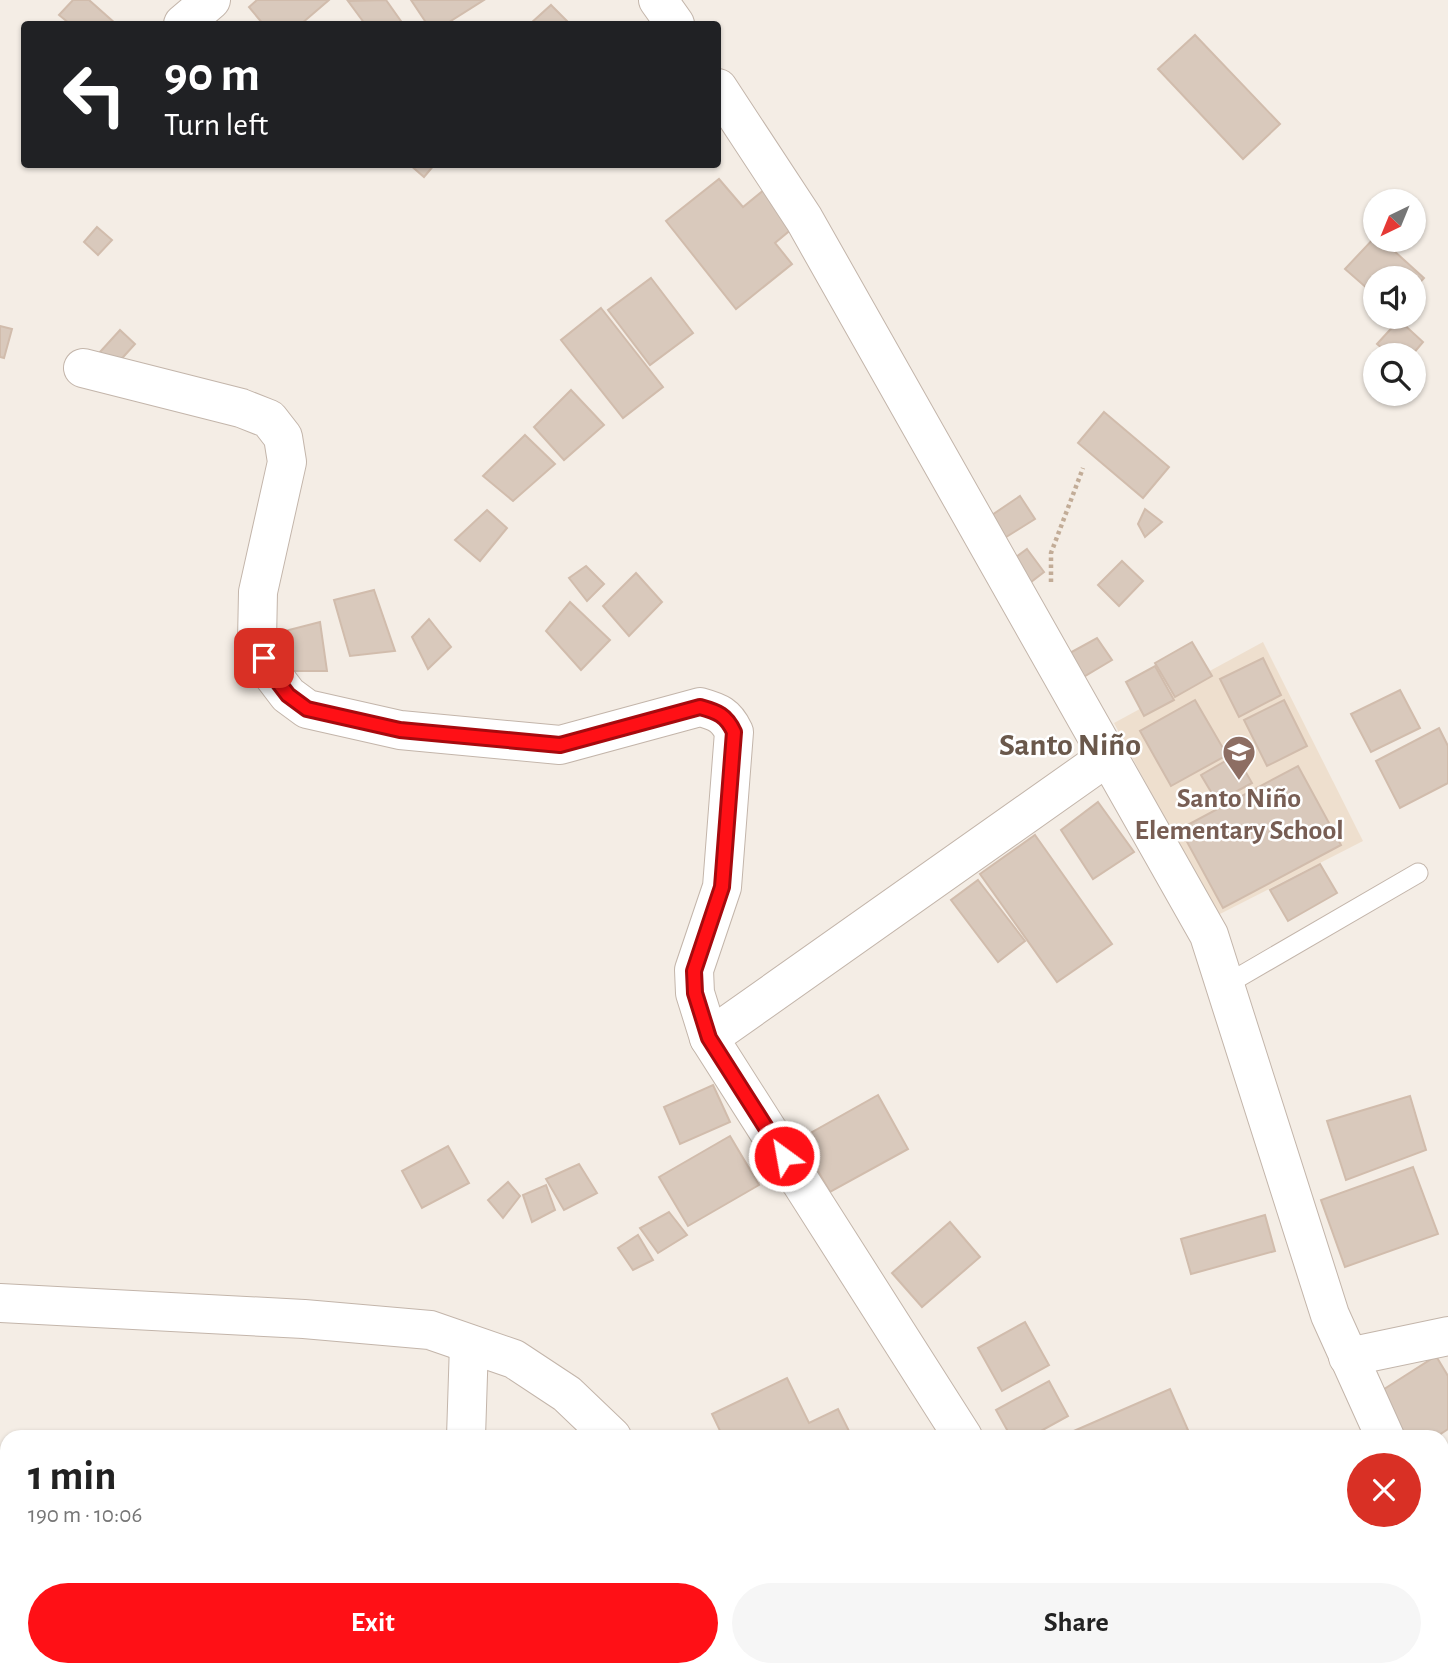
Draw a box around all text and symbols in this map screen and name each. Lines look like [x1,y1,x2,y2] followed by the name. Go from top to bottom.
[49,49,140,140] icon: left
[164,51,260,100] text: 90 m
[164,109,268,141] text: Turn left
[1363,189,1426,252] north arrow
[1363,189,1426,406] map controls
[1363,266,1426,329] button: sound
[1363,343,1426,406] button: search
[234,628,294,688] pin
[245,639,283,677] icon: arrive
[999,729,1141,761] district label: Santo Niño
[1220,733,1258,782] school or university icon: Santo Niño Elementary School
[1134,785,1344,845] place label: Santo Niño Elementary School
[747,1119,821,1193] position arrow
[1347,1453,1421,1527] button: close
[28,1455,117,1497] text: 1 min
[28,1504,142,1527] text: 190 m · 10:06
[28,1583,718,1663] button: Exit
[732,1583,1421,1663] button: Share

